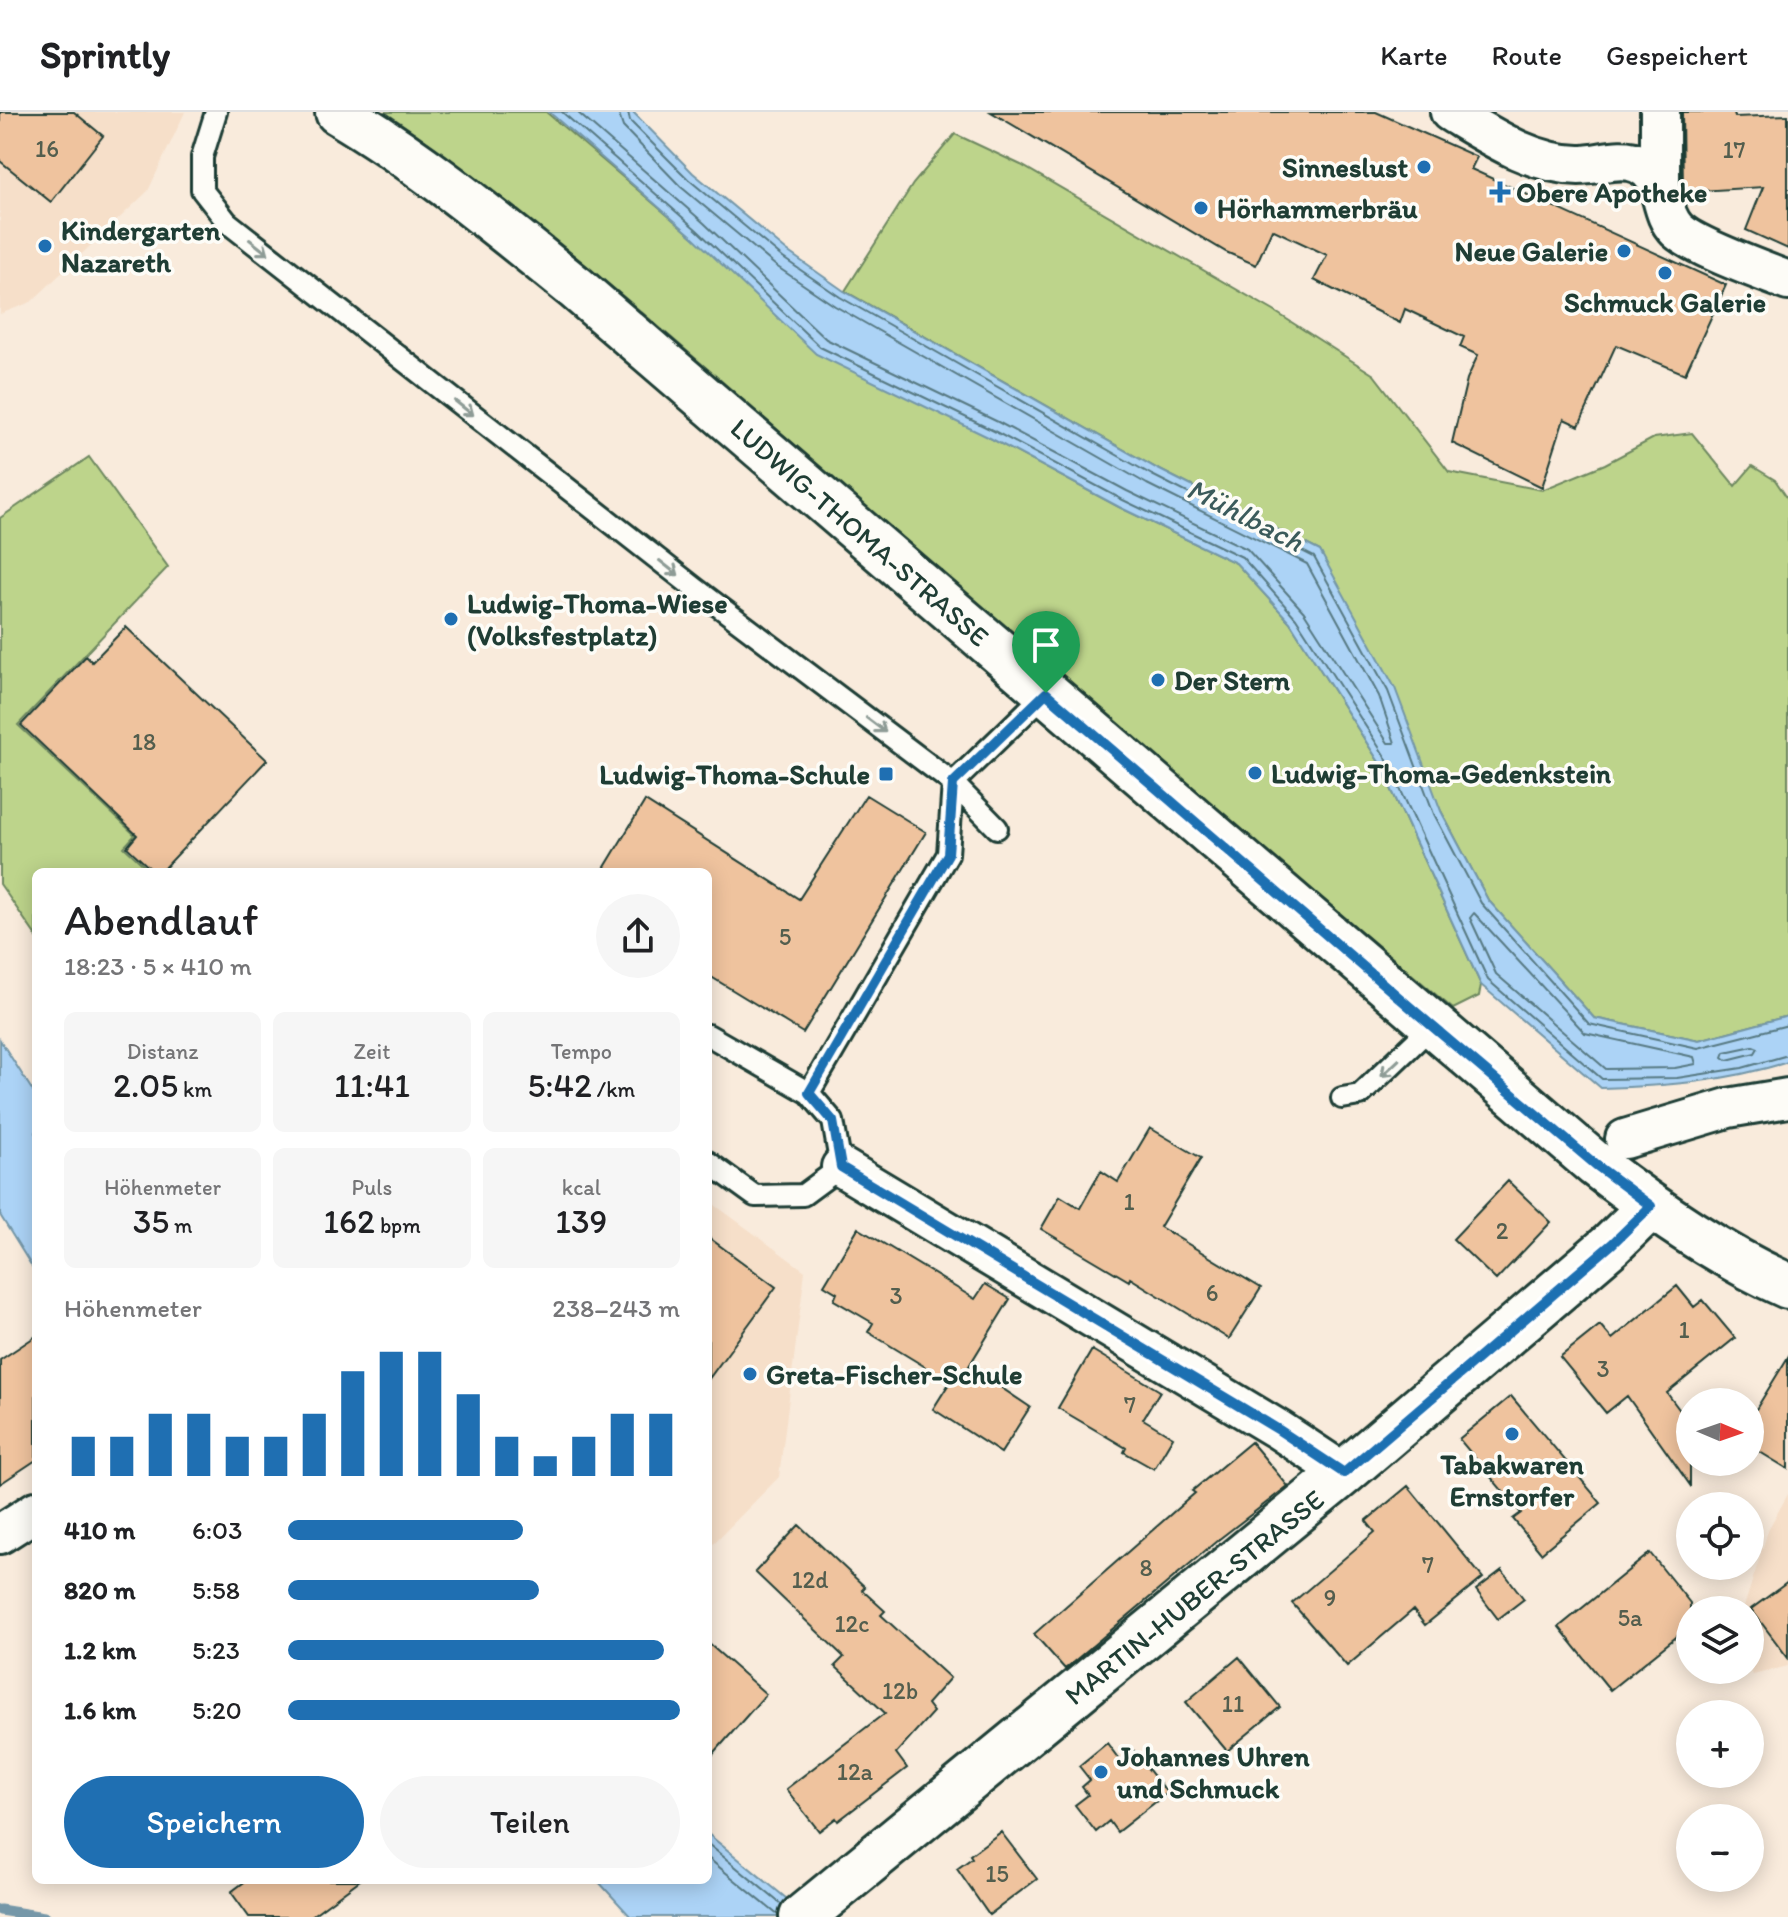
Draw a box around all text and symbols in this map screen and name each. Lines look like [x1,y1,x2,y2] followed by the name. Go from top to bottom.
[40,32,170,78] text: Sprintly
[1380,38,1448,72] text: Karte
[1492,38,1562,72] text: Route
[1606,38,1748,72] text: Gespeichert
[35,134,59,163] house number: 16
[1722,135,1746,164] house number: 17
[1282,150,1408,184] place label: Sinneslust
[1415,158,1433,176] marker: Sinneslust
[1516,175,1707,209] place label: Obere Apotheke
[1491,183,1509,201] marker: Obere Apotheke
[1217,191,1418,225] place label: Hörhammerbräu
[1192,199,1210,217] marker: Hörhammerbräu
[61,213,221,279] place label: Kindergarten Nazareth
[1455,234,1608,268] place label: Neue Galerie
[36,237,54,255] marker: Kindergarten Nazareth
[248,239,269,256] one-way arrow
[1615,242,1633,260] marker: Neue Galerie
[1656,264,1674,282] marker: Schmuck Galerie
[1564,285,1766,319] place label: Schmuck Galerie
[453,399,474,416] one-way arrow
[724,411,996,653] street label: LUDWIG-THOMA-STRASSE
[1181,470,1310,560] water label: Mühlbach
[658,559,679,576] one-way arrow
[467,586,728,652] place label: Ludwig-Thoma-Wiese (Volksfestplatz)
[442,610,460,628] marker: Ludwig-Thoma-Wiese (Volksfestplatz)
[1012,611,1080,693] pin
[1024,623,1068,667] icon: arrive
[1174,663,1290,697] place label: Der Stern
[1149,671,1167,689] marker: Der Stern
[865,716,886,733] one-way arrow
[132,727,156,756] house number: 18
[1271,756,1611,790] place label: Ludwig-Thoma-Gedenkstein
[599,757,870,791] place label: Ludwig-Thoma-Schule
[1246,764,1264,782] marker: Ludwig-Thoma-Gedenkstein
[877,765,895,783] marker: Ludwig-Thoma-Schule
[64,893,259,946] text: Abendlauf
[596,894,680,978] button: share
[779,922,791,951] house number: 5
[64,950,252,982] text: 18:23 · 5 × 410 m
[127,1038,199,1065] text: Distanz
[354,1038,390,1065] text: Zeit
[551,1038,612,1065] text: Tempo
[1380,1058,1400,1076] one-way arrow
[113,1065,178,1106] text: 2.05
[334,1065,410,1106] text: 11:41
[527,1065,592,1106] text: 5:42
[178,1076,212,1103] text: km
[592,1076,635,1103] text: /km
[104,1174,221,1201] text: Höhenmeter
[352,1174,392,1201] text: Puls
[562,1174,601,1201] text: kcal
[1123,1187,1135,1216] house number: 1
[133,1201,169,1242] text: 35
[323,1201,375,1242] text: 162
[555,1201,607,1242] text: 139
[169,1212,193,1239] text: m
[375,1212,421,1239] text: bpm
[1496,1216,1509,1245] house number: 2
[1206,1278,1218,1307] house number: 6
[889,1281,903,1310] house number: 3
[64,1292,202,1324] text: Höhenmeter
[552,1292,680,1324] text: 238–243 m
[1678,1315,1690,1344] house number: 1
[1596,1354,1610,1383] house number: 3
[766,1357,1023,1391] place label: Greta-Fischer-Schule
[741,1365,759,1383] marker: Greta-Fischer-Schule
[1676,1388,1764,1476] north arrow
[1676,1388,1764,1892] map controls
[1124,1390,1136,1419] house number: 7
[1503,1425,1521,1443] marker: Tabakwaren Ernstorfer
[1439,1447,1584,1513] place label: Tabakwaren Ernstorfer
[1058,1482,1330,1712] street label: MARTIN-HUBER-STRASSE
[1676,1492,1764,1580] button: locate
[64,1514,135,1546] text: 410 m
[192,1514,242,1546] text: 6:03
[1422,1550,1434,1579] house number: 7
[1139,1553,1153,1582] house number: 8
[791,1565,829,1594] house number: 12d
[64,1574,136,1606] text: 820 m
[192,1574,240,1606] text: 5:58
[1324,1583,1336,1612] house number: 9
[1676,1596,1764,1684] button: layers
[1617,1603,1643,1632] house number: 5a
[834,1609,870,1638] house number: 12c
[64,1634,136,1666] text: 1.2 km
[192,1634,240,1666] text: 5:23
[882,1676,918,1705] house number: 12b
[1222,1689,1244,1718] house number: 11
[64,1694,136,1726] text: 1.6 km
[192,1694,242,1726] text: 5:20
[1676,1700,1764,1788] button: +
[1116,1739,1310,1805] place label: Johannes Uhren und Schmuck
[837,1757,874,1786] house number: 12a
[1092,1763,1110,1781] marker: Johannes Uhren und Schmuck
[64,1776,364,1868] button: Speichern
[380,1776,680,1868] button: Teilen
[1676,1804,1764,1892] button: −
[985,1859,1009,1888] house number: 15

